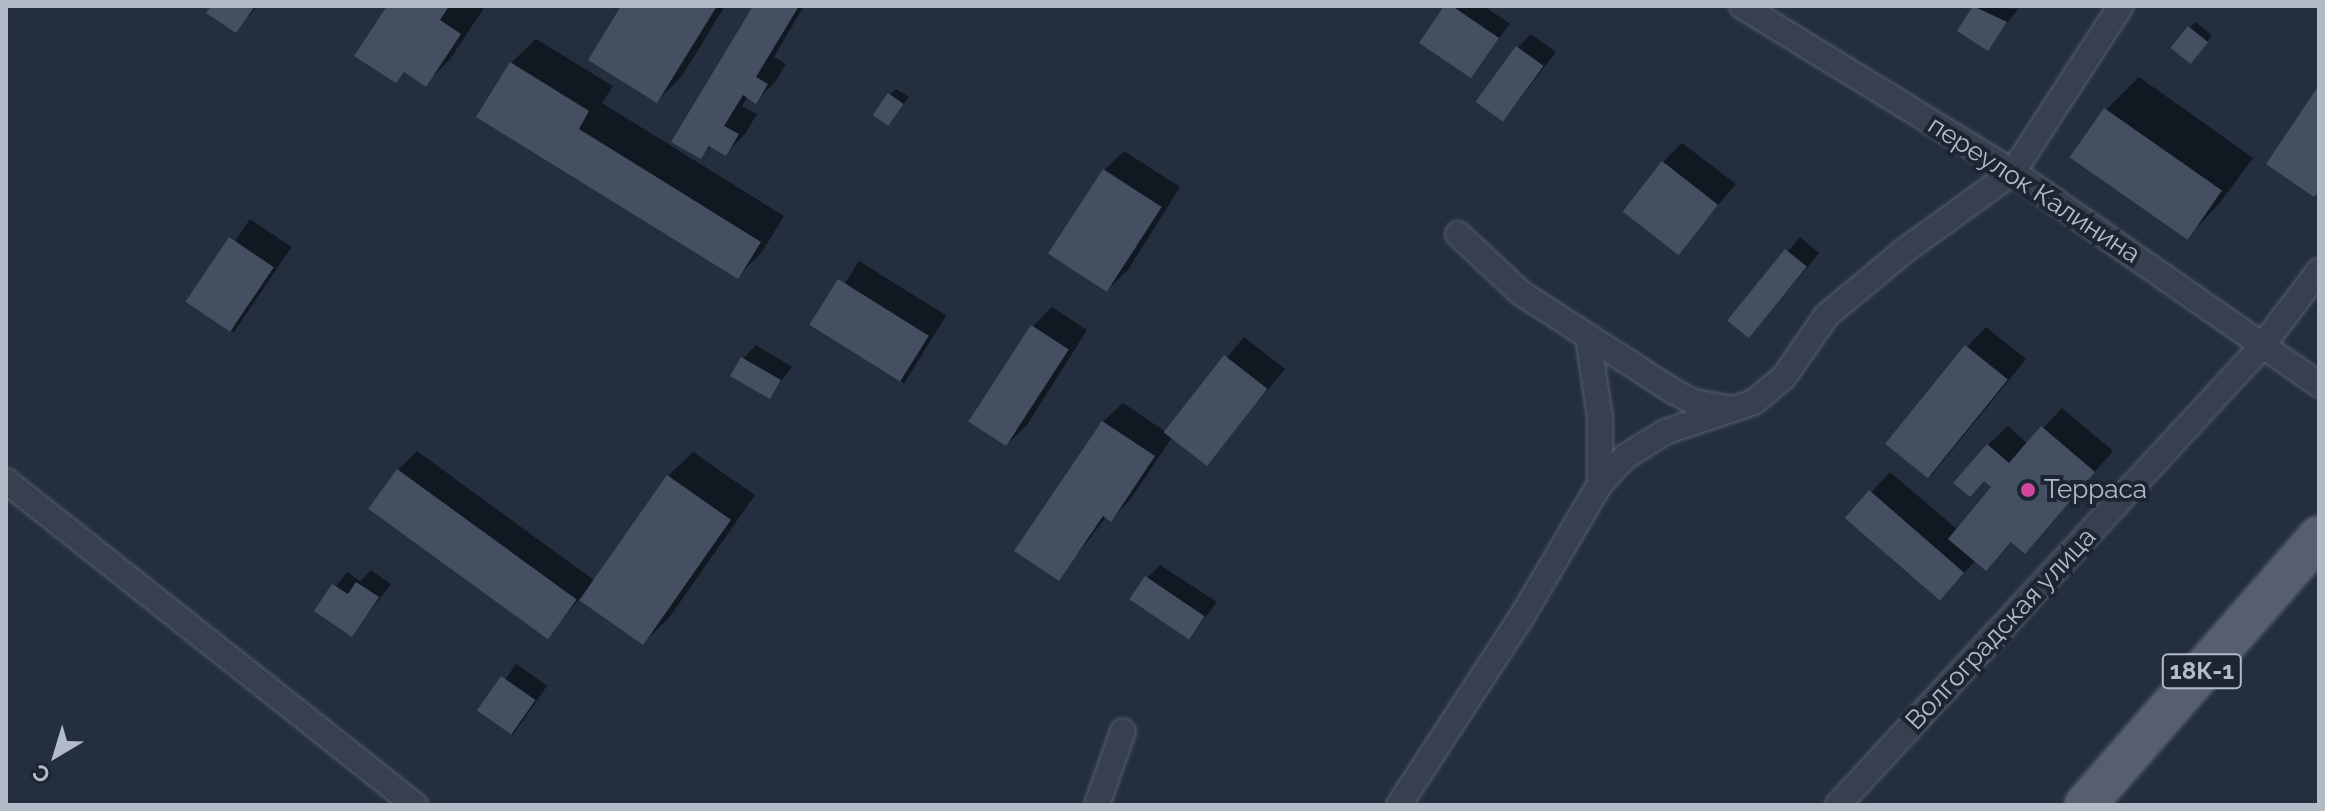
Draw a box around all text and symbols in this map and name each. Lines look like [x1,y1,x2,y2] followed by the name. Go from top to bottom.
[1922,110,2146,270] street label: переулок Калинина
[2044,474,2147,506] place label: Терраса
[2019,481,2037,499] marker: Терраса
[1899,521,2103,737] street label: Волгоградская улица
[2160,651,2244,691] road number: 18К-1
[16,715,96,795] north arrow
[27,759,55,789] text: С

